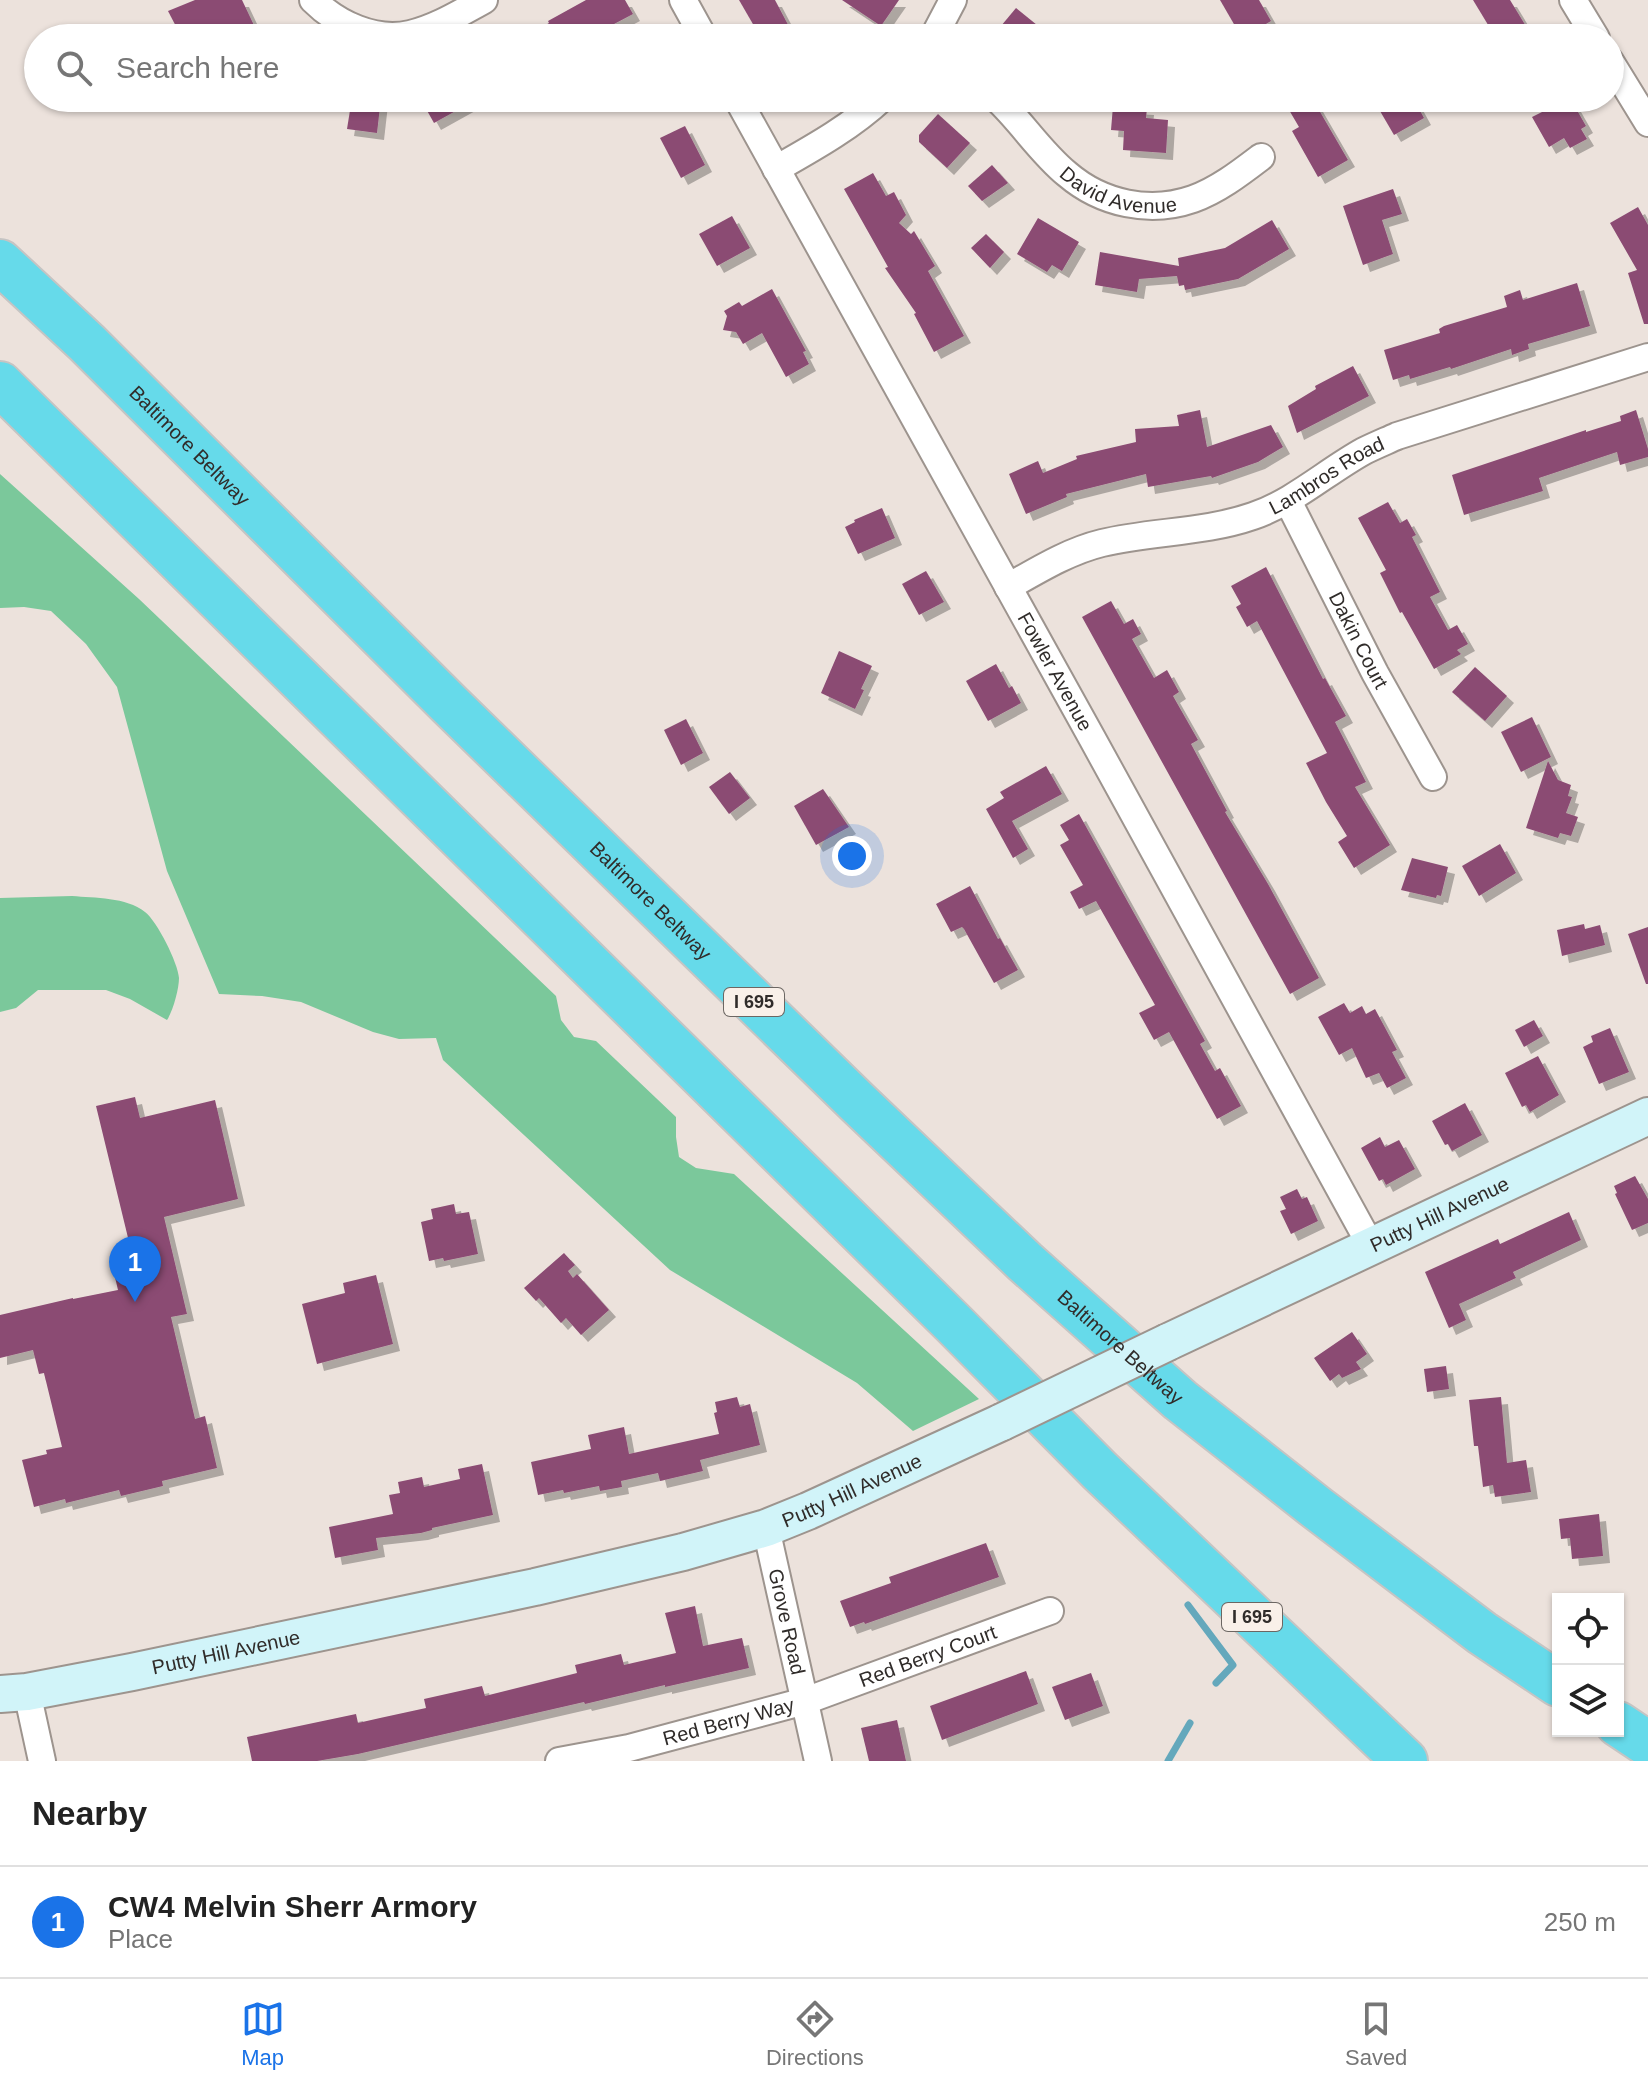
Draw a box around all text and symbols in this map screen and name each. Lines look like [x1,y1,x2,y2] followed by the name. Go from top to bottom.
[24,24,1624,112] search box
[52,46,96,90] icon: search
[116,51,279,84] text: Search here
[1056,162,1178,217] street label: David Avenue
[125,381,254,510] street label: Baltimore Beltway
[1265,432,1387,519] street label: Lambros Road
[1325,588,1393,693] street label: Dakin Court
[1014,609,1097,735] street label: Fowler Avenue
[832,836,872,876] your location
[586,837,716,965] street label: Baltimore Beltway
[724,988,784,1016] road number: I 695
[1366,1172,1512,1256] street label: Putty Hill Avenue
[109,1236,161,1302] pin: 1
[1053,1286,1188,1409] street label: Baltimore Beltway
[779,1449,925,1531] street label: Putty Hill Avenue
[764,1567,809,1677] street label: Grove Road
[1552,1593,1624,1737] map controls
[1552,1593,1624,1665] button: locate
[1222,1603,1282,1631] road number: I 695
[856,1621,1000,1691] street label: Red Berry Court
[150,1626,302,1679] street label: Putty Hill Avenue
[1552,1665,1624,1737] button: layers
[660,1693,796,1750] street label: Red Berry Way
[32,1794,147,1832] text: Nearby
[108,1890,477,1923] text: CW4 Melvin Sherr Armory
[51,1907,65,1937] text: 1
[1544,1907,1616,1937] text: 250 m
[108,1924,173,1954] text: Place
[241,1997,285,2071] tab: Map
[766,1997,864,2071] tab: Directions
[1345,1997,1407,2071] tab: Saved

